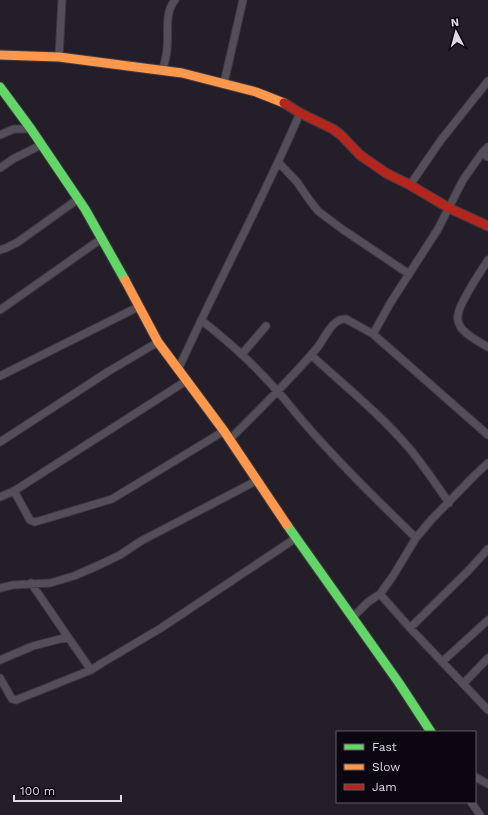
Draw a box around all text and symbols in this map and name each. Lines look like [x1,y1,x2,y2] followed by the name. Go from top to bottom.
[436,12,476,52] north arrow
[450,16,460,29] text: N
[336,731,476,803] legend
[372,740,397,754] text: Fast
[372,760,400,774] text: Slow
[14,777,121,803] scale bar
[372,780,397,794] text: Jam
[20,784,55,798] text: 100 m

